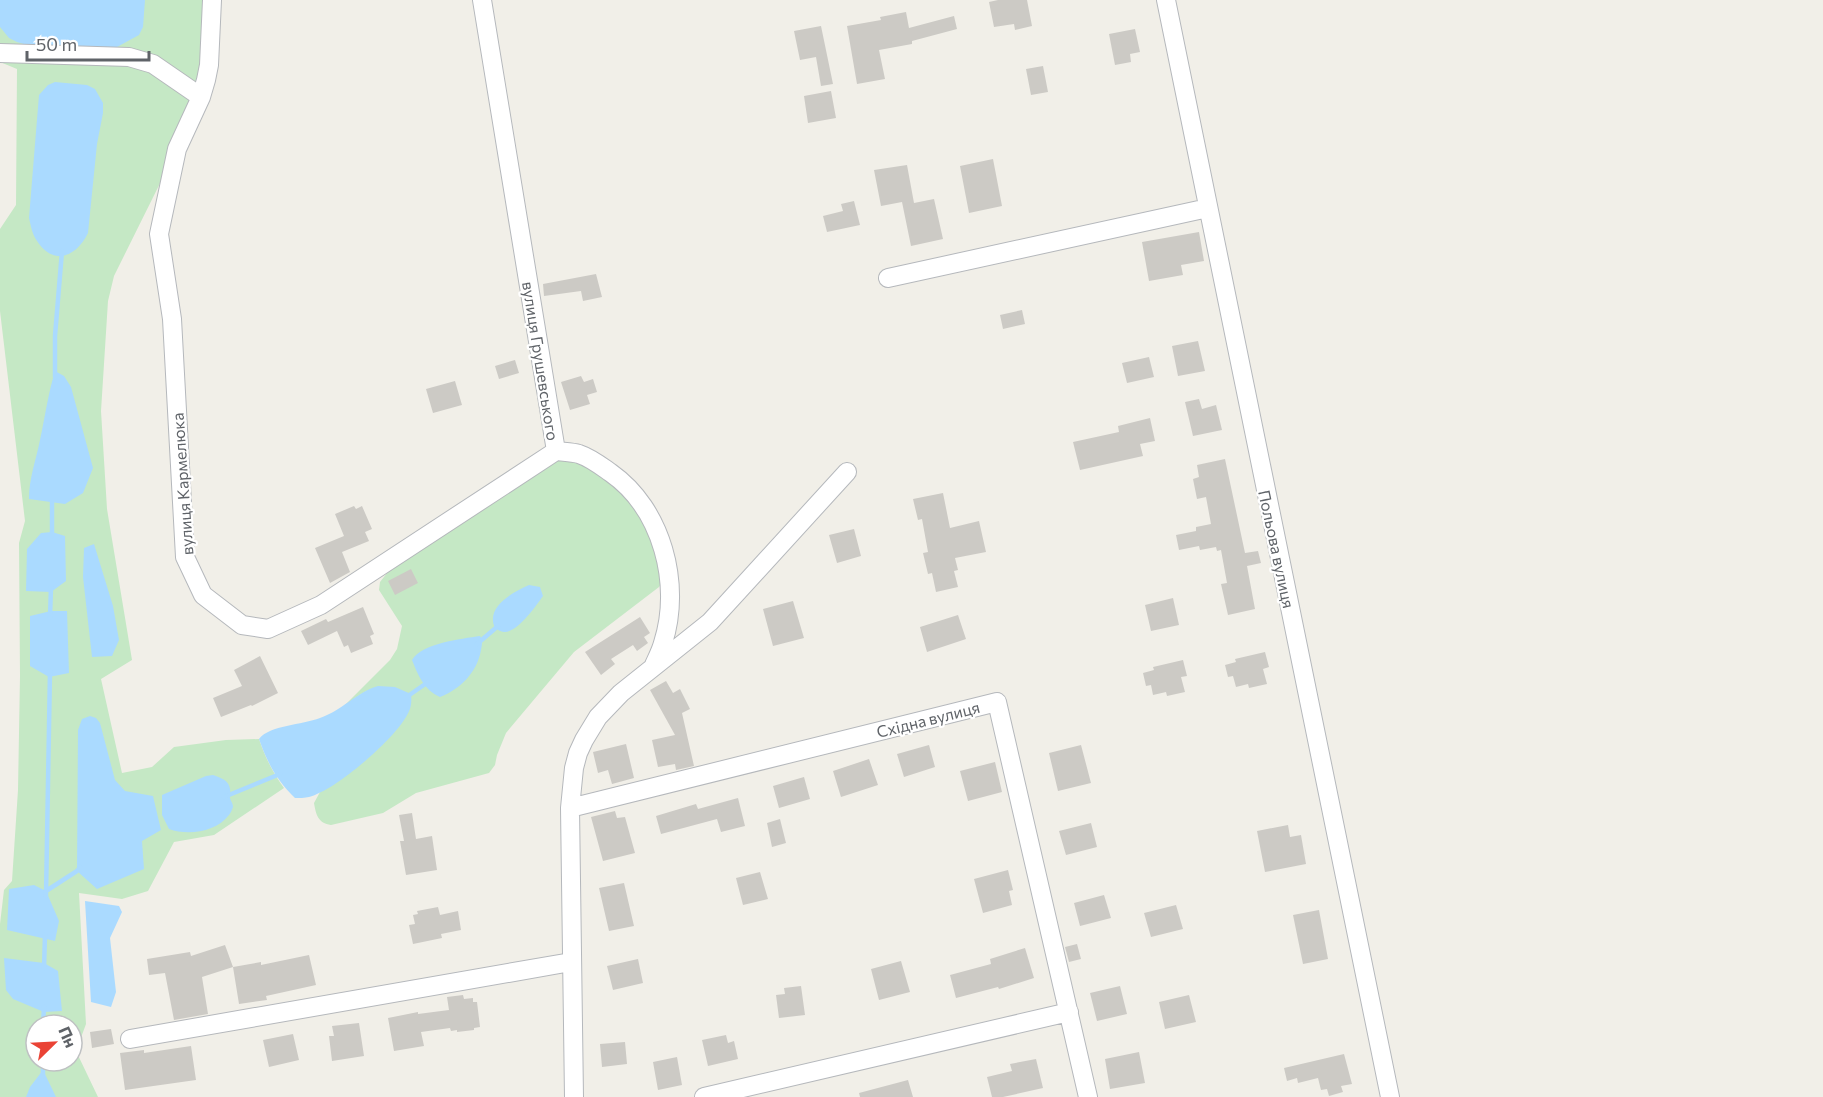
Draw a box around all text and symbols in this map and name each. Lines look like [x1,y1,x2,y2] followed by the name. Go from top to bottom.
[27,24,148,62] scale bar
[36,33,77,55] text: 50 m
[519,280,563,442] street label: вулиця Грушевського
[168,412,196,556] street label: вулиця Кармелюка
[1255,488,1299,610] street label: Польова вулиця
[874,697,982,741] street label: Східна вулиця
[24,1013,84,1073] north arrow
[55,1023,81,1050] text: Пн

